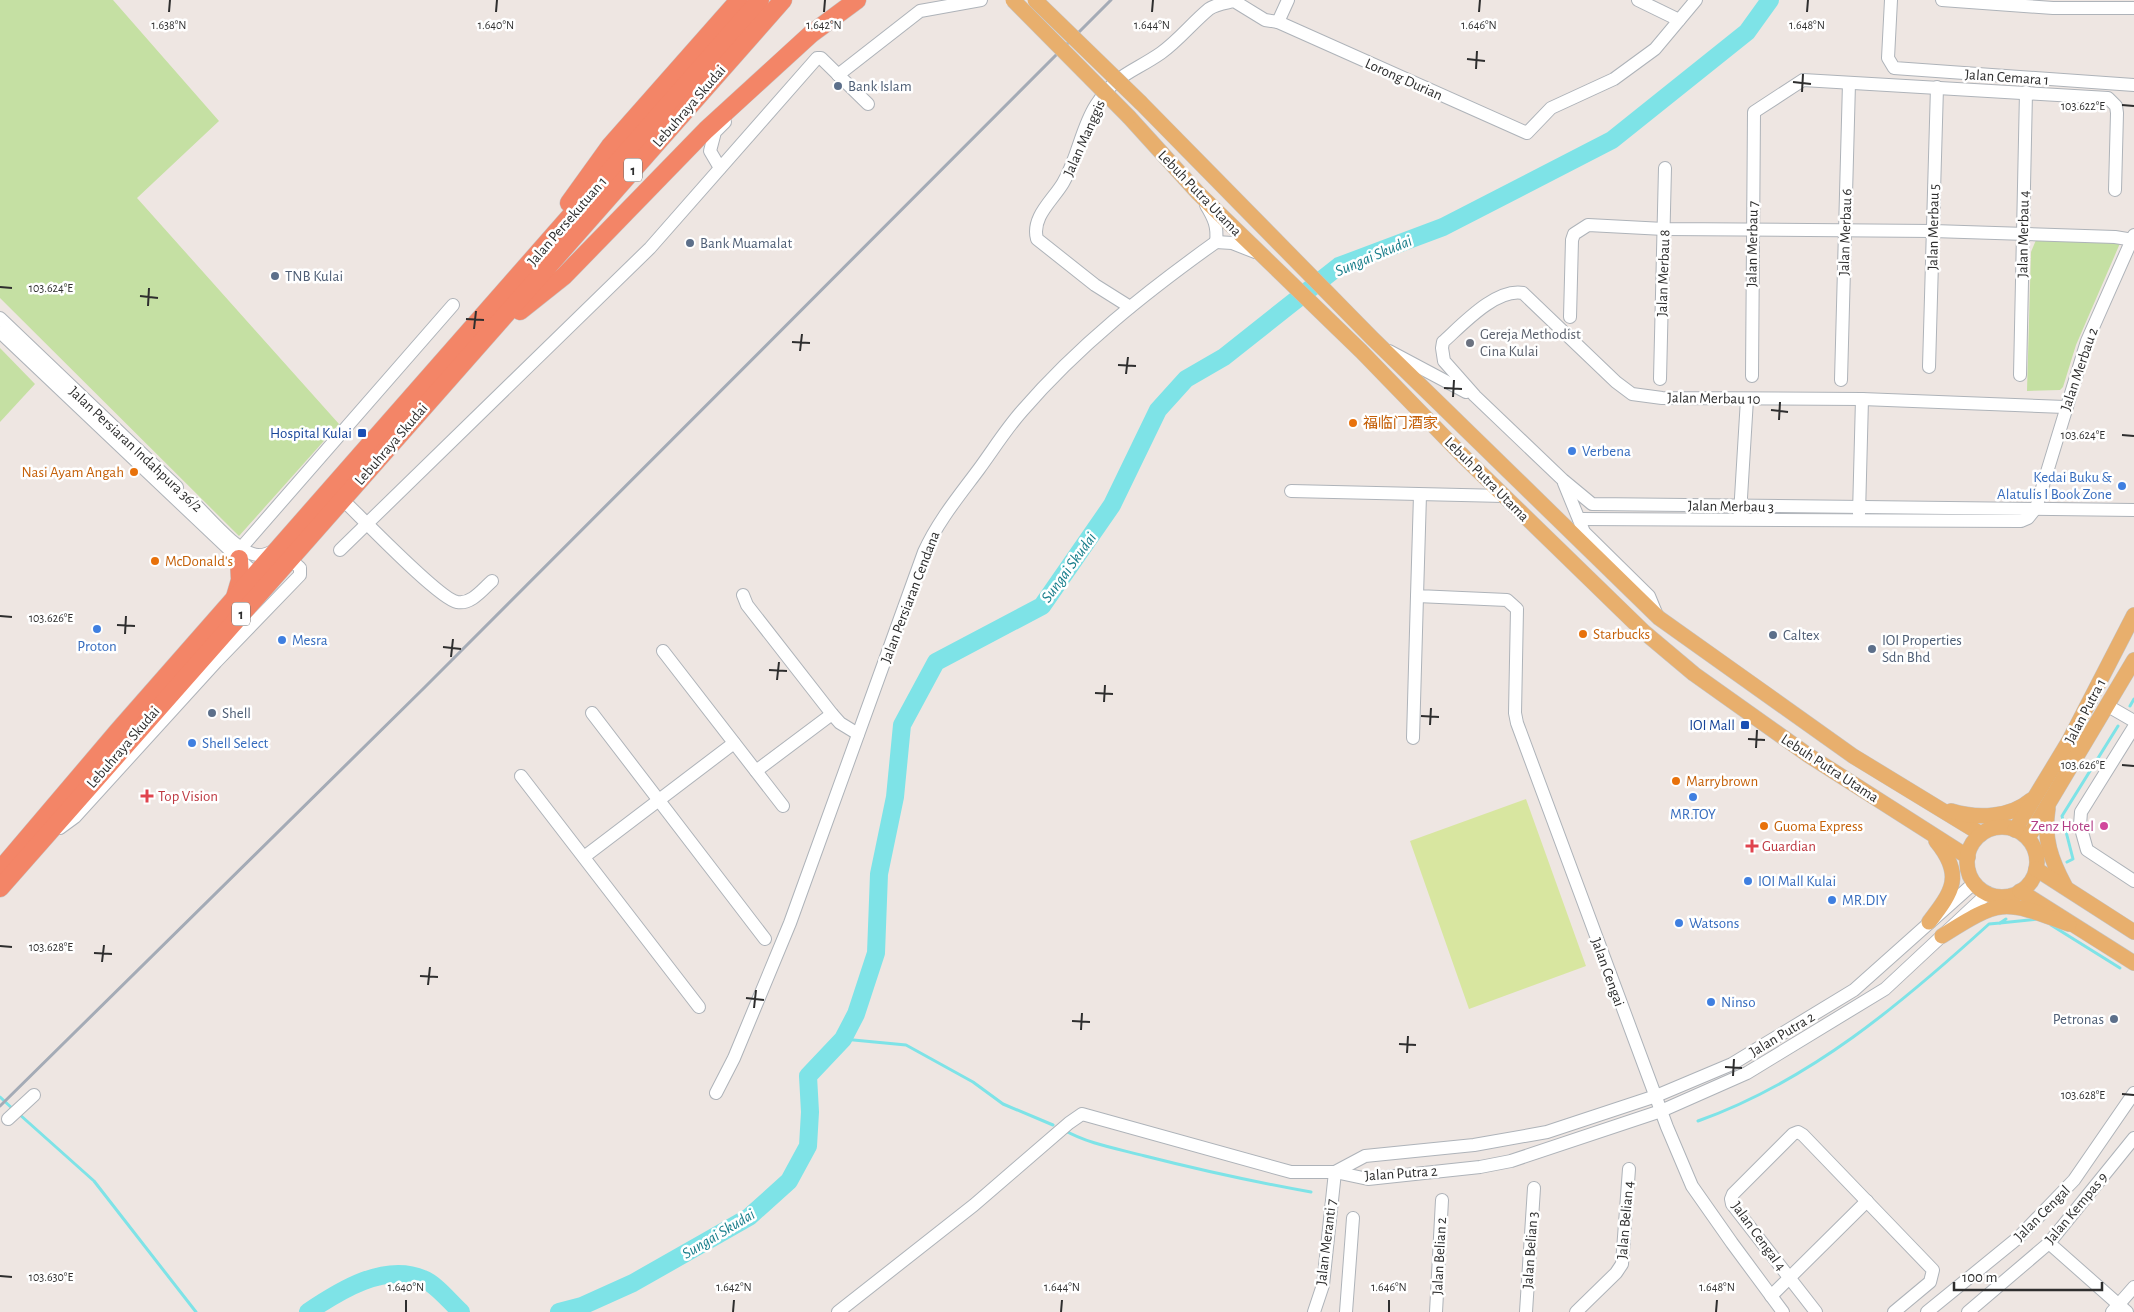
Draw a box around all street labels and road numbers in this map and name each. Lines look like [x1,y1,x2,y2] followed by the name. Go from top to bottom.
[1363,56,1445,103] street label: Lorong Durian
[650,63,729,150] street label: Lebuhraya Skudai
[1964,67,2050,88] street label: Jalan Cemara 1
[1061,98,1108,179] street label: Jalan Manggis
[1155,148,1244,239] street label: Lebuh Putra Utama
[624,158,642,182] road number: 1
[525,174,610,269] street label: Jalan Persekutuan 1
[1925,184,1942,270] street label: Jalan Merbau 5
[1836,188,1855,276] street label: Jalan Merbau 6
[2015,190,2032,278] street label: Jalan Merbau 4
[1744,201,1761,287] street label: Jalan Merbau 7
[1654,229,1673,317] street label: Jalan Merbau 8
[2058,325,2101,413] street label: Jalan Merbau 2
[66,384,205,515] street label: Jalan Persiaran Indahpura 36/2
[1667,390,1761,407] street label: Jalan Merbau 10
[352,401,431,488] street label: Lebuhraya Skudai
[1442,434,1532,525] street label: Lebuh Putra Utama
[1688,498,1774,515] street label: Jalan Merbau 3
[878,529,943,665] street label: Jalan Persiaran Cendana
[232,602,250,626] road number: 1
[2062,676,2109,746] street label: Jalan Putra 1
[84,704,163,791] street label: Lebuhraya Skudai
[1778,731,1881,805] street label: Lebuh Putra Utama
[1588,936,1627,1008] street label: Jalan Cengai
[1747,1009,1818,1060] street label: Jalan Putra 2
[1364,1163,1438,1184] street label: Jalan Putra 2
[2042,1170,2111,1247] street label: Jalan Kempas 9
[1615,1180,1636,1260] street label: Jalan Belian 4
[2012,1183,2073,1244] street label: Jalan Cengal
[1314,1198,1339,1286] street label: Jalan Meranti 7
[1729,1199,1789,1274] street label: Jalan Cengal 4
[1520,1211,1541,1289] street label: Jalan Belian 3
[1430,1217,1449,1295] street label: Jalan Belian 2

